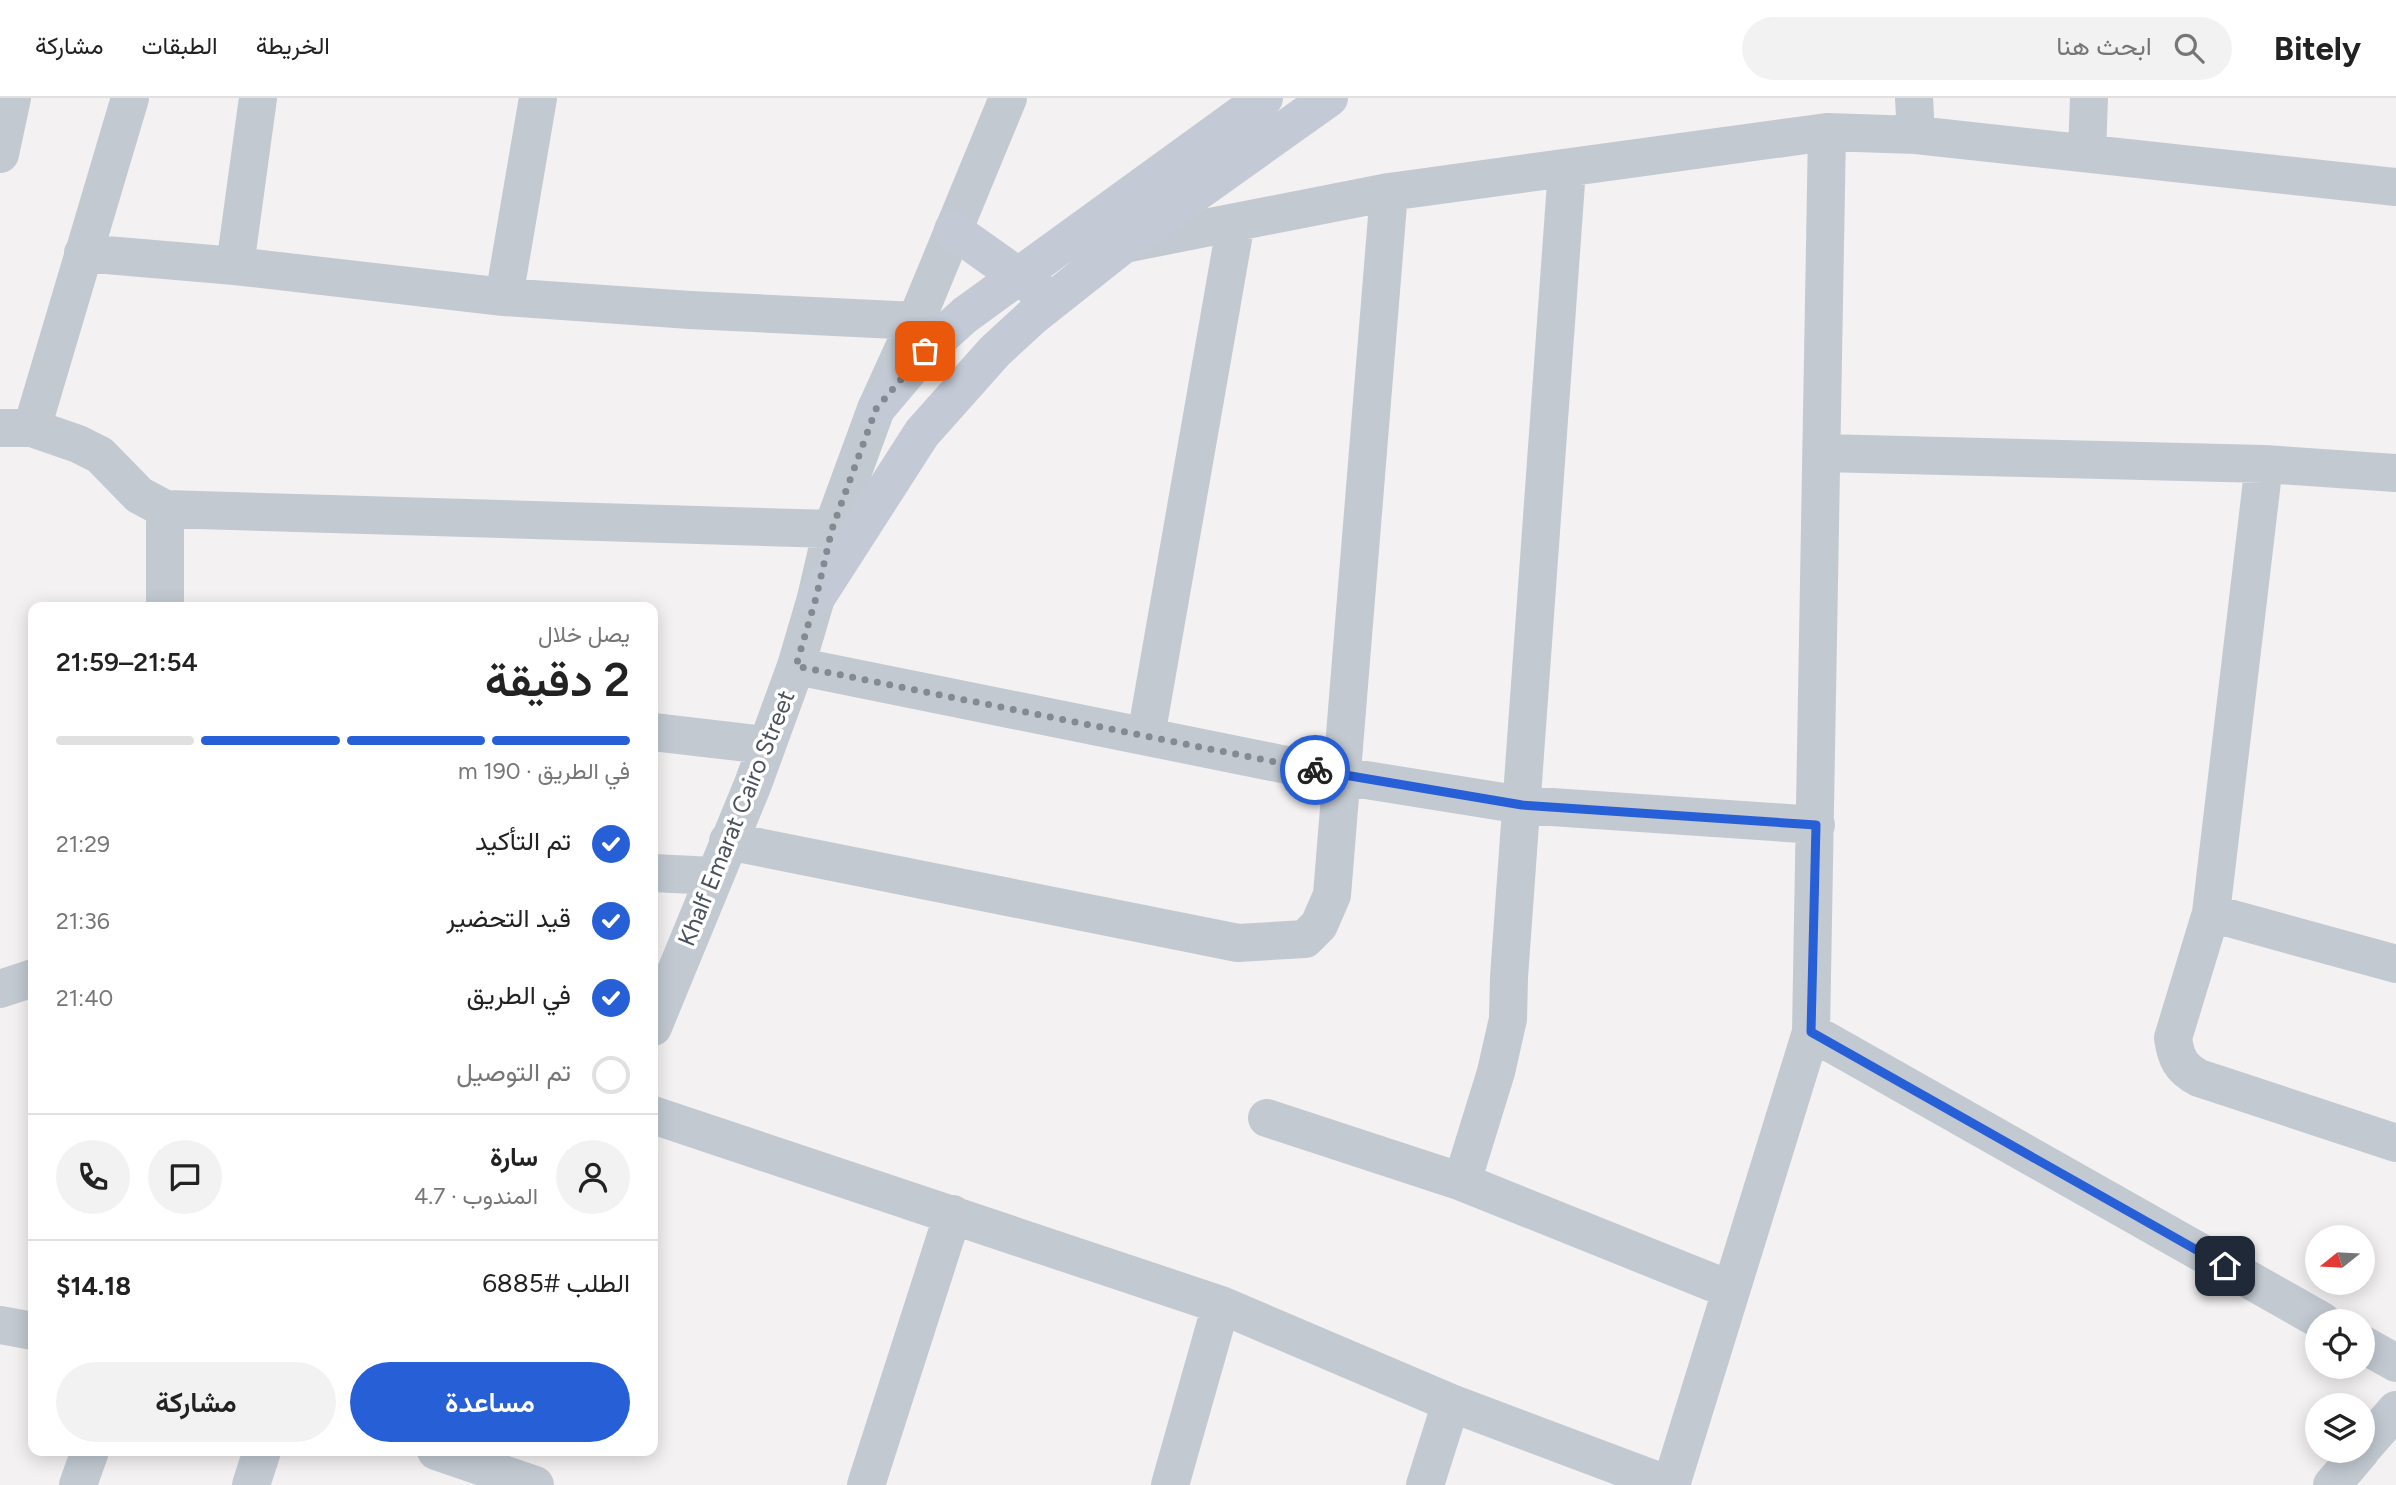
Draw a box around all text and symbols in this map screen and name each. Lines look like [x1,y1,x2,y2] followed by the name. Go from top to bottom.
[1742,17,2232,80] search box
[2170,29,2208,67] icon: search
[2274,29,2361,68] text: Bitely
[2056,30,2152,62] text: ابحث هنا
[35,31,103,60] text: مشاركة
[141,31,218,60] text: الطبقات
[256,31,330,60] text: الخريطة
[895,321,955,381] pin
[906,332,944,370] icon: bag
[538,620,630,648] text: يصل خلال
[56,646,198,678] text: 21:54–21:59
[485,652,630,708] text: 2 دقيقة
[671,686,801,950] street label: Khalf Emarat Cairo Street
[1280,735,1350,805] courier
[1296,751,1334,789] icon: bike
[458,757,630,785] text: في الطريق · 190 m
[475,825,571,857] text: تم التأكيد
[592,825,630,863] icon: check
[56,830,110,858] text: 21:29
[446,902,571,934] text: قيد التحضير
[592,902,630,940] icon: check
[56,907,110,935] text: 21:36
[467,979,571,1011] text: في الطريق
[592,979,630,1017] icon: check
[56,984,113,1012] text: 21:40
[456,1056,571,1088] text: تم التوصيل
[56,1140,130,1214] button: phone
[148,1140,222,1214] button: chat
[556,1140,630,1214] button: person
[490,1141,538,1173] text: سارة
[414,1182,538,1210] text: المندوب · 4.7
[2305,1225,2375,1295] north arrow
[2305,1225,2375,1463] map controls
[2195,1236,2255,1296] pin
[2206,1247,2244,1285] icon: home
[482,1267,630,1299] text: الطلب #6885
[56,1270,131,1302] text: $14.18
[2305,1309,2375,1379] button: locate
[56,1362,336,1442] button: مشاركة
[350,1362,630,1442] button: مساعدة
[2305,1393,2375,1463] button: layers

